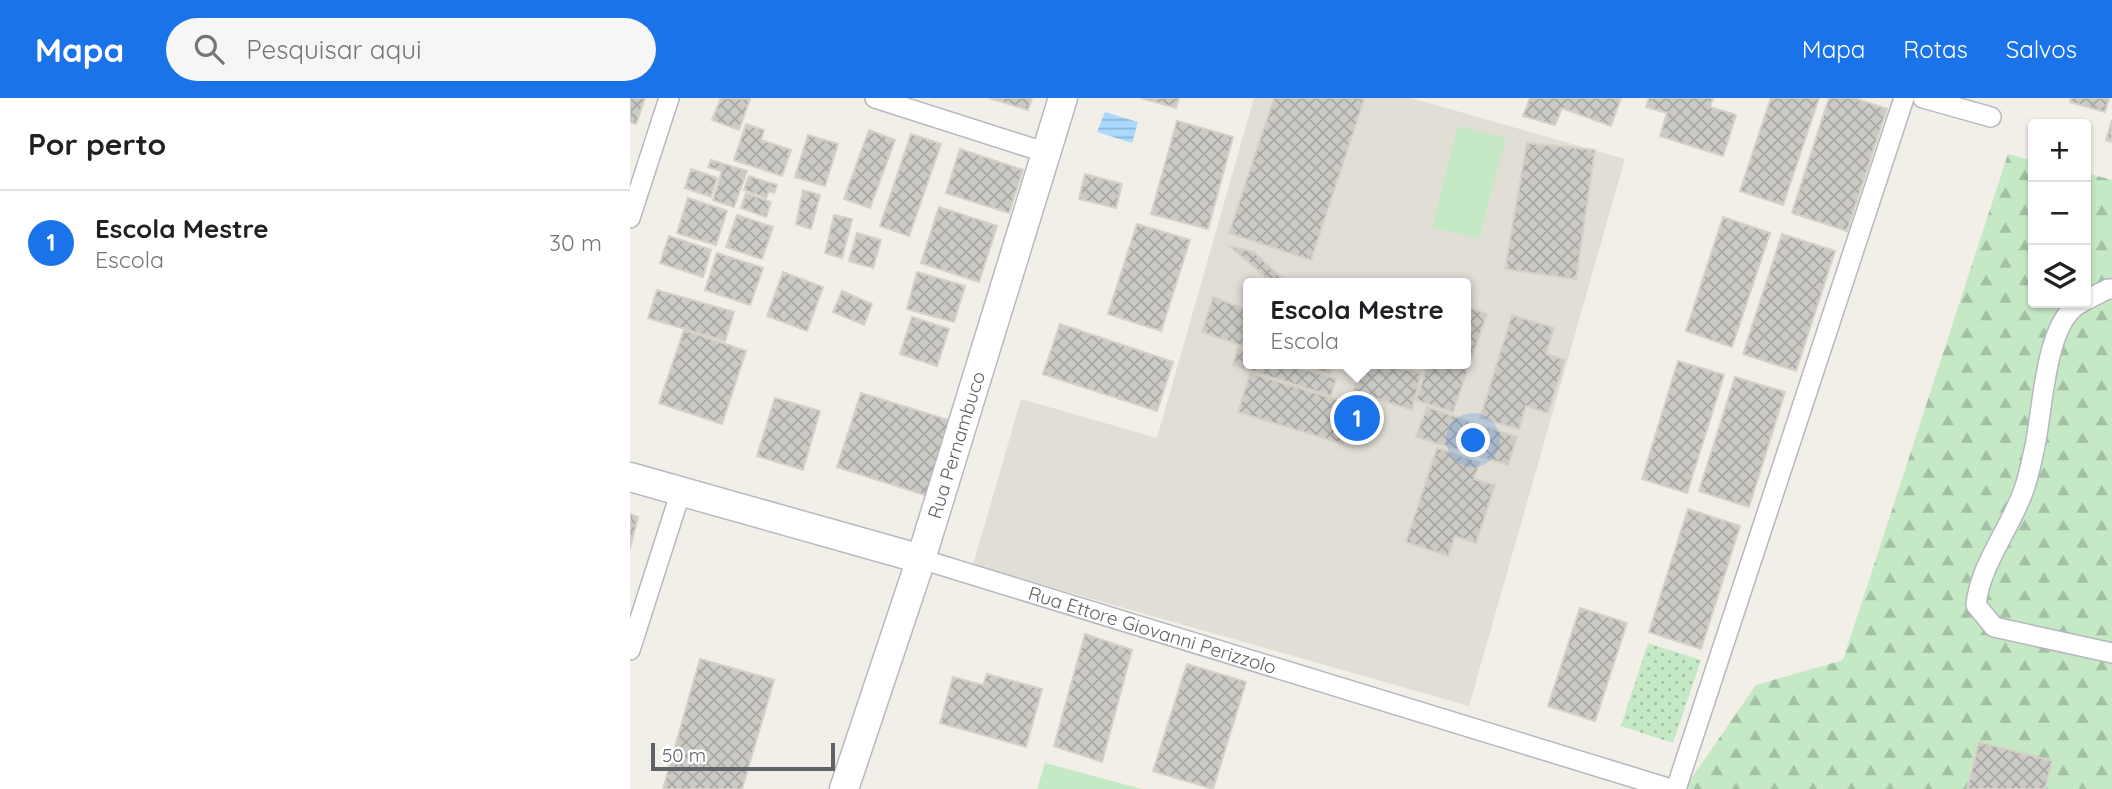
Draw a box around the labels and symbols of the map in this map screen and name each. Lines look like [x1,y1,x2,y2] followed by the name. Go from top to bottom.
[922,368,990,521] street label: Rua Pernambuco
[1334,392,1380,444] pin: 1
[1456,423,1490,457] your location
[1026,581,1279,679] street label: Rua Ettore Giovanni Perizzolo
[651,740,835,772] scale bar

